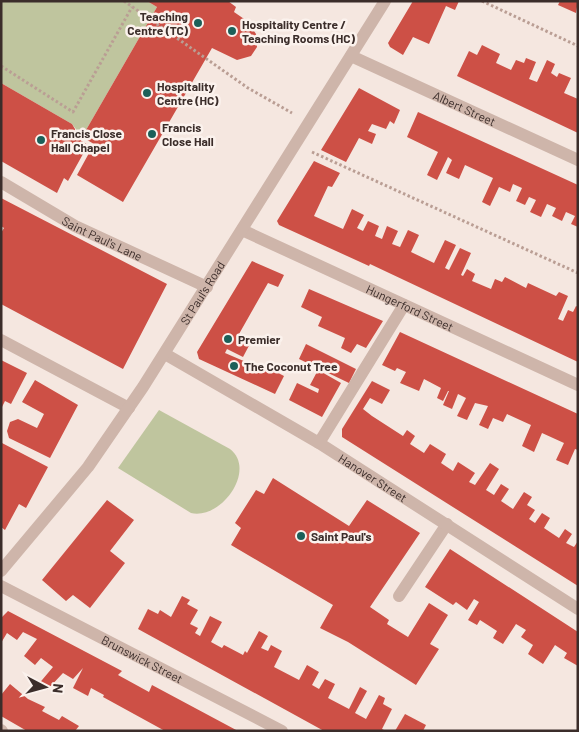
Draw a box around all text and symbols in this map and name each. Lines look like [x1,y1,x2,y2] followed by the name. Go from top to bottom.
[127,9,189,37] place label: Teaching Centre (TC)
[192,17,204,29] marker: Teaching Centre (TC)
[242,17,356,45] place label: Hospitality Centre / Teaching Rooms (HC)
[226,25,238,37] marker: Hospitality Centre / Teaching Rooms (HC)
[157,79,219,107] place label: Hospitality Centre (HC)
[141,87,153,99] marker: Hospitality Centre (HC)
[431,88,498,128] street label: Albert Street
[162,120,214,148] place label: Francis Close Hall
[51,126,123,154] place label: Francis Close Hall Chapel
[146,128,158,140] marker: Francis Close Hall
[35,134,47,146] marker: Francis Close Hall Chapel
[60,213,145,263] street label: Saint Paul's Lane
[177,258,227,327] street label: St Paul's Road
[364,281,456,334] street label: Hungerford Street
[238,332,281,346] place label: Premier
[222,333,234,345] marker: Premier
[244,359,338,373] place label: The Coconut Tree
[228,360,240,372] marker: The Coconut Tree
[336,451,410,505] street label: Hanover Street
[311,529,372,543] place label: Saint Paul's
[295,530,307,542] marker: Saint Paul's
[99,632,185,686] street label: Brunswick Street
[20,662,70,712] north arrow
[49,683,67,694] text: N

